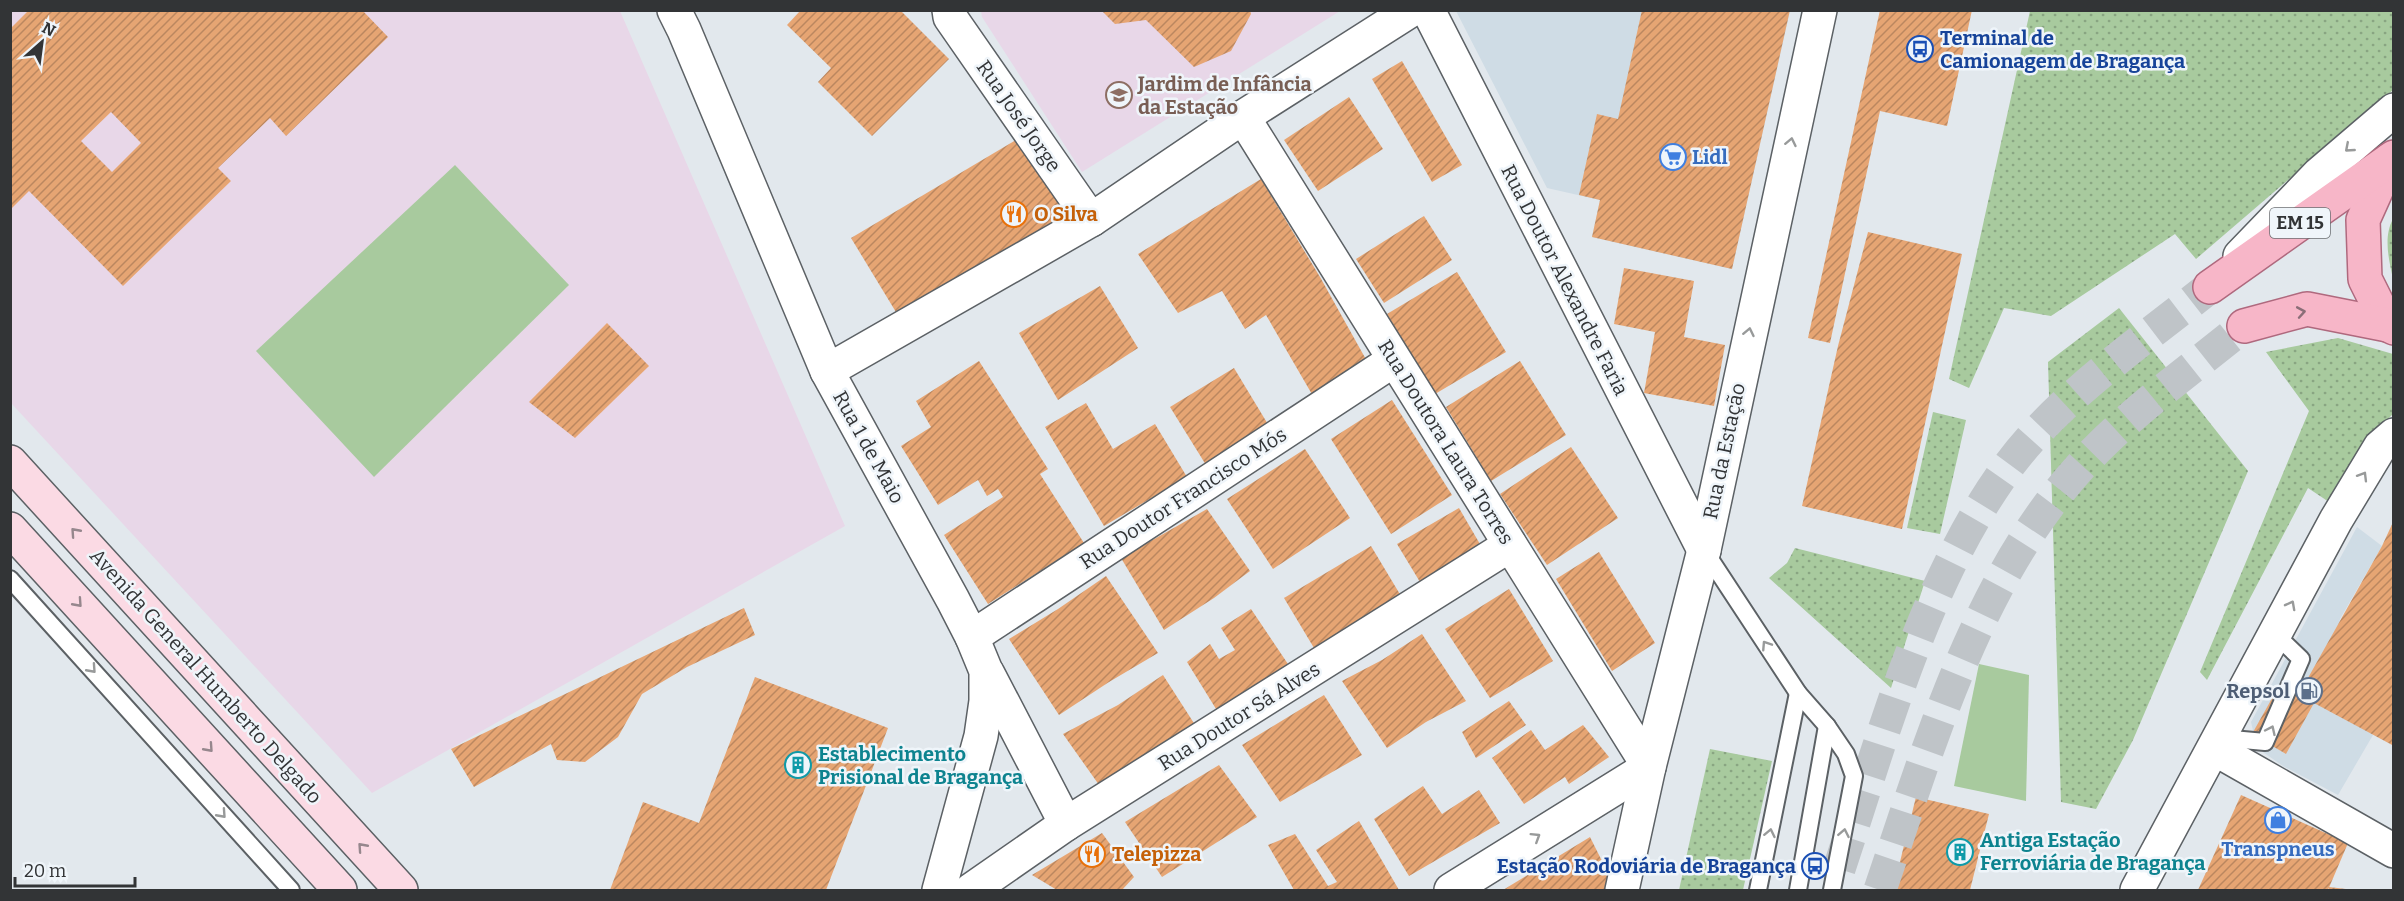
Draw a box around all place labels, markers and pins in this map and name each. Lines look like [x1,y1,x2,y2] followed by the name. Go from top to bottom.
[1940,26,2185,73] place label: Terminal de Camionagem de Bragança
[1905,34,1935,64] bus stop icon: Terminal de Camionagem de Bragança
[1137,72,1312,119] place label: Jardim de Infância da Estação
[1104,80,1134,110] school or university icon: Jardim de Infância da Estação
[1658,142,1688,172] supermarket icon: Lidl
[1692,145,1728,169] place label: Lidl
[999,199,1029,229] restaurant icon: O Silva
[1034,202,1098,226] place label: O Silva
[2294,676,2324,706] fuel station icon: Repsol
[2226,679,2290,703] place label: Repsol
[818,742,1023,789] place label: Establecimento Prisional de Bragança
[783,750,813,780] building icon: Establecimento Prisional de Bragança
[2263,805,2293,835] shop icon: Transpneus
[1980,828,2205,875] place label: Antiga Estação Ferroviária de Bragança
[1945,837,1975,867] building icon: Antiga Estação Ferroviária de Bragança
[2221,837,2335,861] place label: Transpneus
[1077,839,1107,869] restaurant icon: Telepizza
[1112,842,1202,866] place label: Telepizza
[1800,851,1830,881] bus stop icon: Estação Rodoviária de Bragança
[1497,854,1796,878] place label: Estação Rodoviária de Bragança

